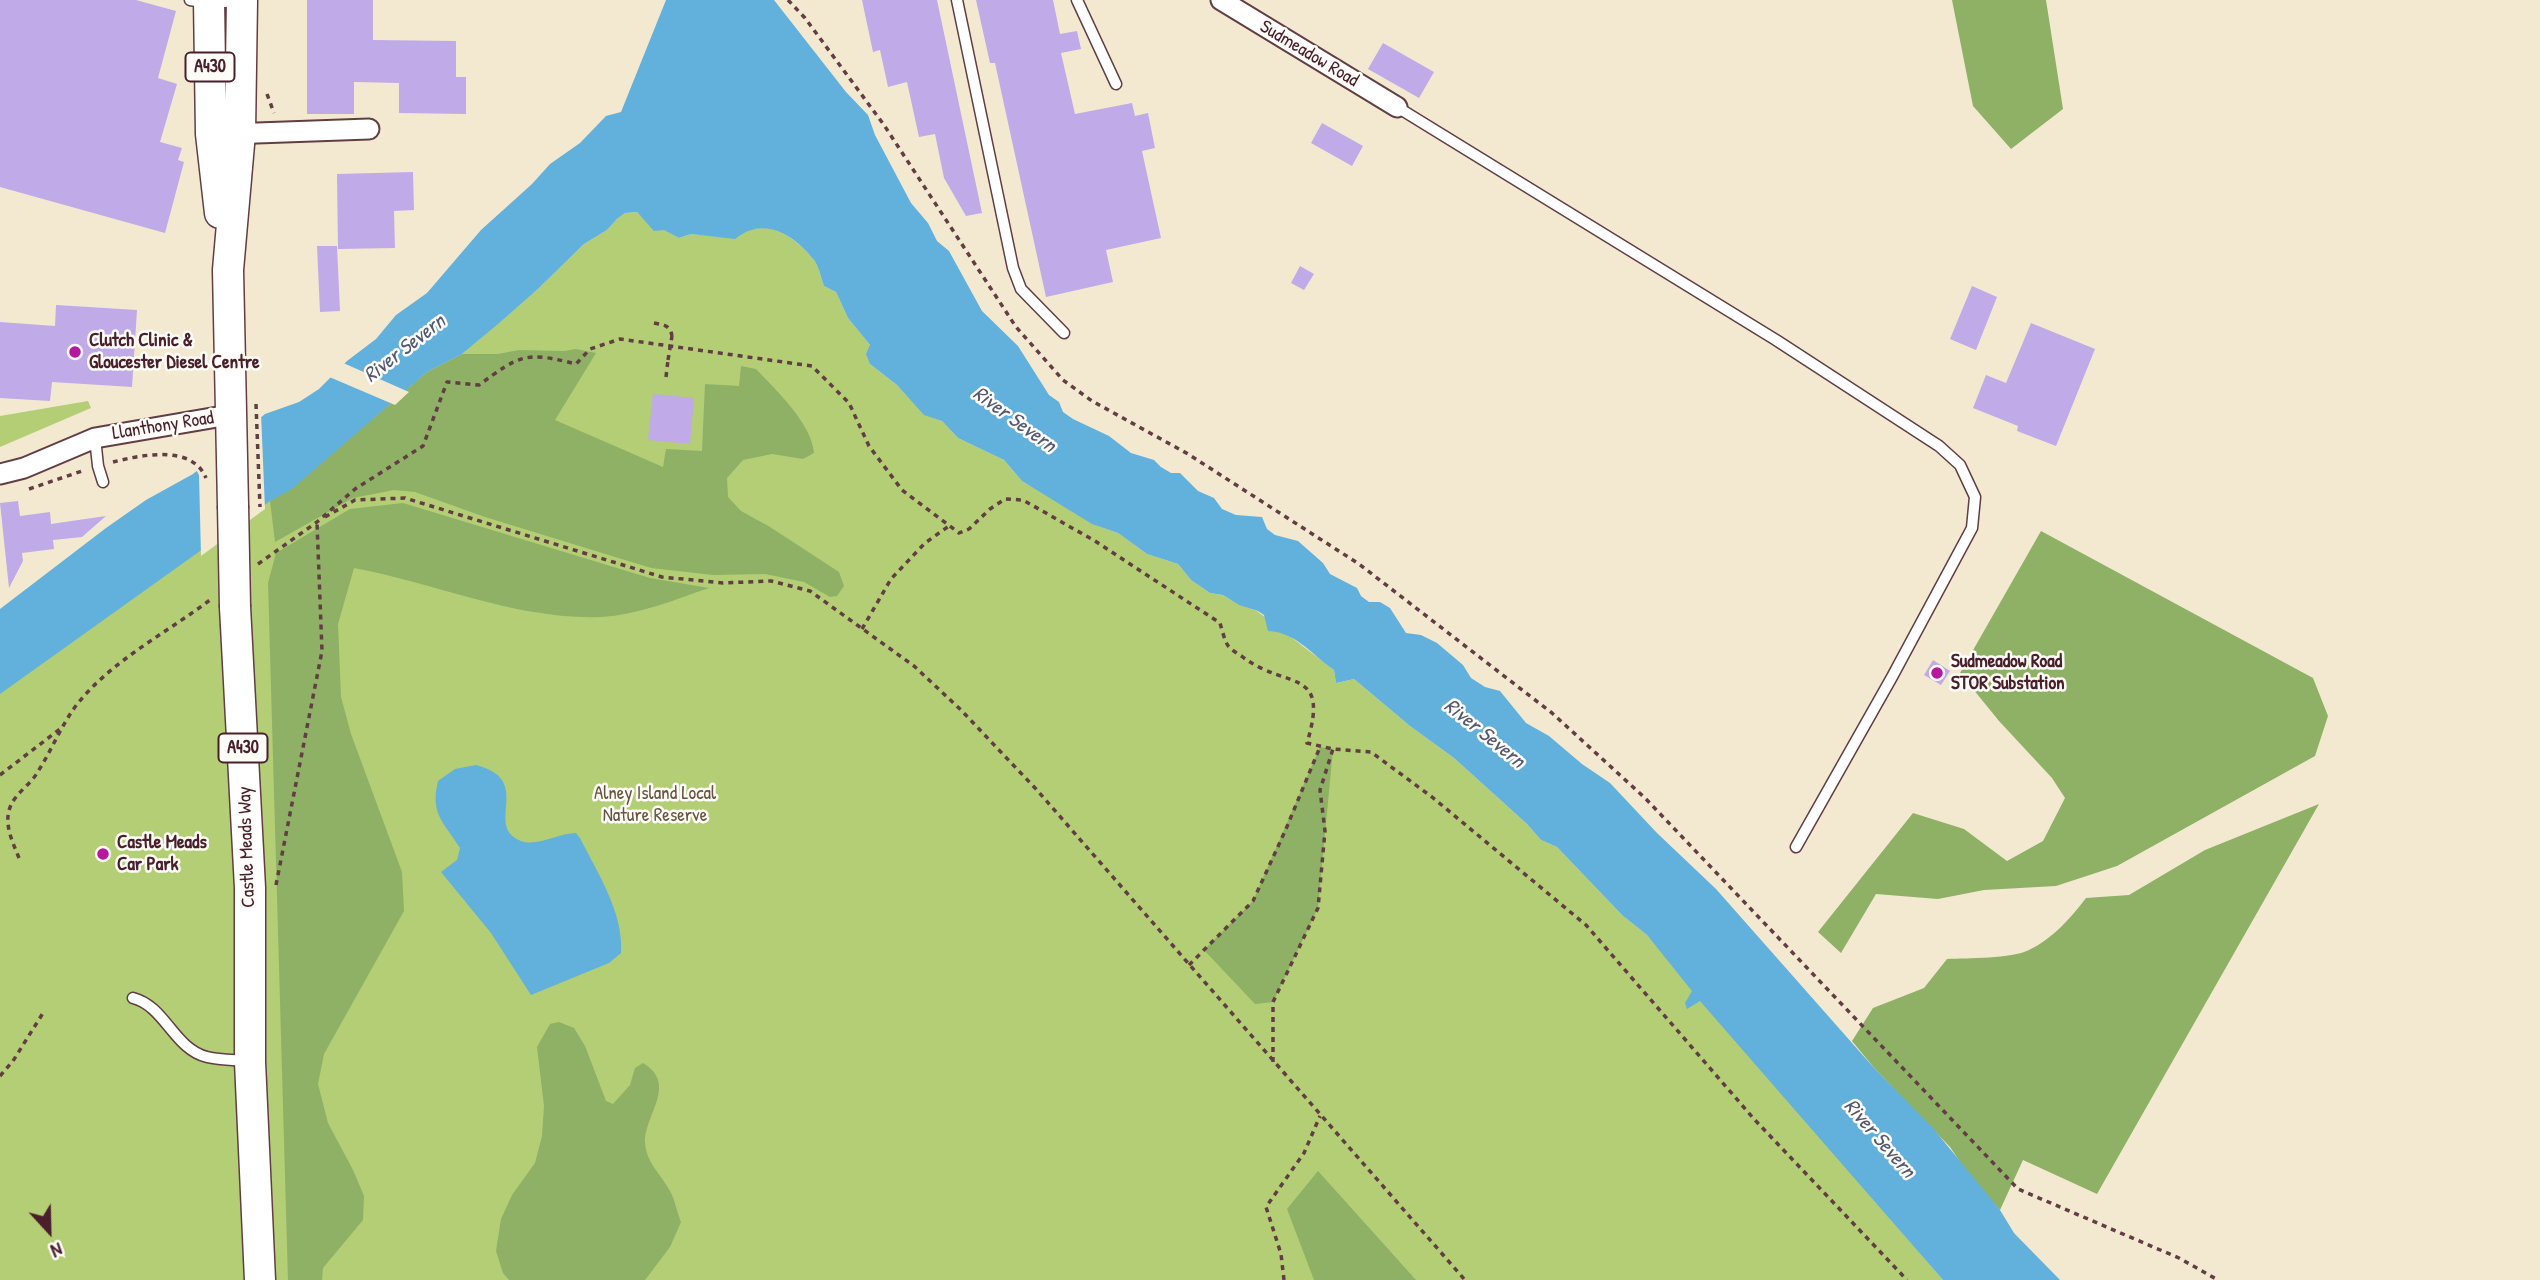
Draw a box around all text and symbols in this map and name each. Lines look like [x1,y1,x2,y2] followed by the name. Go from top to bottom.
[1256,16,1362,92] street label: Sudmeadow Road
[186,52,234,82] road number: A430
[359,309,451,389] water label: River Severn
[89,330,260,374] place label: Clutch Clinic & Gloucester Diesel Centre
[67,344,83,360] marker: Clutch Clinic & Gloucester Diesel Centre
[968,382,1060,458] water label: River Severn
[111,407,215,445] street label: Llanthony Road
[1951,651,2065,695] place label: Sudmeadow Road STOR Substation
[1929,665,1945,681] marker: Sudmeadow Road STOR Substation
[1439,694,1529,774] water label: River Severn
[218,734,268,762] road number: A430
[594,783,716,827] park label: Alney Island Local Nature Reserve
[233,786,261,908] street label: Castle Meads Way
[117,832,207,876] place label: Castle Meads Car Park
[95,846,111,862] marker: Castle Meads Car Park
[1838,1094,1920,1184] water label: River Severn
[14,1196,84,1266] north arrow
[47,1237,66,1264] text: N

